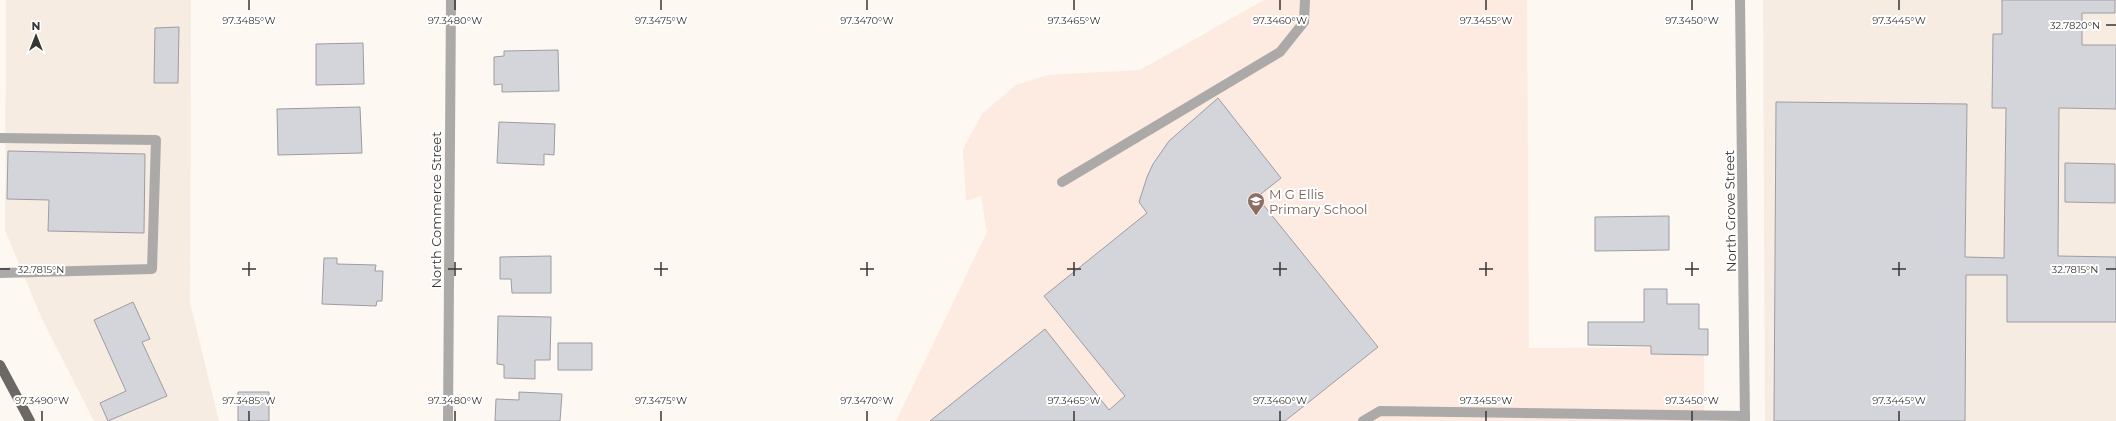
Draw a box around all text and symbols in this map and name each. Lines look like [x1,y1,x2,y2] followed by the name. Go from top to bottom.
[222,14,276,27] text: 97.3485°W
[428,14,482,27] text: 97.3480°W
[635,14,687,27] text: 97.3475°W
[840,14,894,27] text: 97.3470°W
[1047,14,1101,27] text: 97.3465°W
[1253,14,1307,27] text: 97.3460°W
[1460,14,1512,27] text: 97.3455°W
[1665,14,1719,27] text: 97.3450°W
[1872,14,1926,27] text: 97.3445°W
[16,16,56,56] north arrow
[32,19,40,33] text: N
[2050,19,2100,32] text: 32.7820°N
[428,132,444,288] street label: North Commerce Street
[1721,150,1739,272] street label: North Grove Street
[1269,186,1368,217] place label: M G Ellis Primary School
[1246,191,1266,216] school or university icon: M G Ellis Primary School
[18,263,64,276] text: 32.7815°N
[2052,263,2098,276] text: 32.7815°N
[15,394,69,407] text: 97.3490°W
[222,394,276,407] text: 97.3485°W
[428,394,482,407] text: 97.3480°W
[635,394,687,407] text: 97.3475°W
[840,394,894,407] text: 97.3470°W
[1047,394,1101,407] text: 97.3465°W
[1253,394,1307,407] text: 97.3460°W
[1460,394,1512,407] text: 97.3455°W
[1665,394,1719,407] text: 97.3450°W
[1872,394,1926,407] text: 97.3445°W

